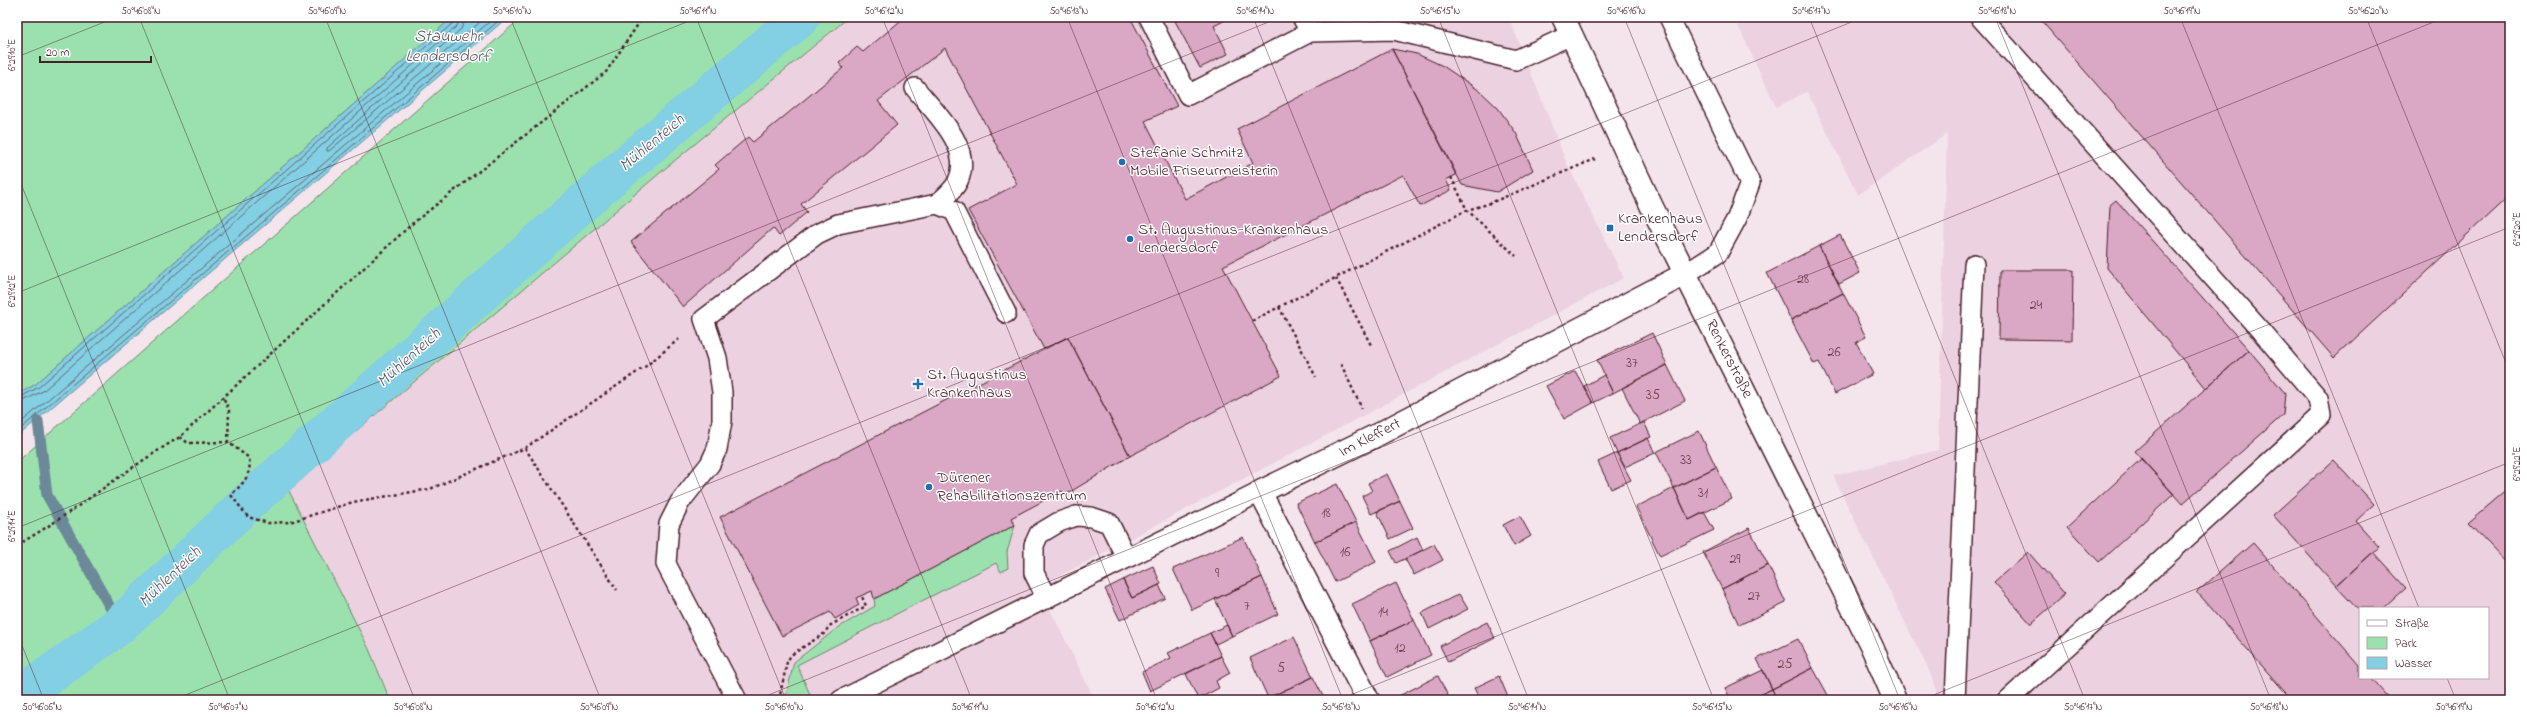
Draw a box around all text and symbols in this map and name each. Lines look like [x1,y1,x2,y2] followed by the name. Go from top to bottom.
[121,4,161,19] text: 50°46'08"N
[308,4,347,19] text: 50°46'09"N
[493,4,532,19] text: 50°46'10"N
[679,4,717,19] text: 50°46'11"N
[864,4,904,19] text: 50°46'12"N
[1050,4,1089,19] text: 50°46'13"N
[1236,4,1275,19] text: 50°46'14"N
[1420,4,1460,19] text: 50°46'15"N
[1607,4,1646,19] text: 50°46'16"N
[1792,4,1831,19] text: 50°46'17"N
[1978,4,2016,19] text: 50°46'18"N
[2163,4,2201,19] text: 50°46'19"N
[2348,4,2389,19] text: 50°46'20"N
[406,24,494,69] water label: Stauwehr Lendersdorf
[40,38,151,64] scale bar
[5,39,20,71] text: 6°29'10"E
[46,44,69,62] text: 20 m
[614,107,691,178] water label: Mühlenteich
[1130,141,1278,183] place label: Stefanie Schmitz Mobile Friseurmeisterin
[1117,157,1127,167] marker: Stefanie Schmitz Mobile Friseurmeisterin
[1618,207,1703,249] place label: Krankenhaus Lendersdorf
[2510,212,2525,246] text: 6°29'20"E
[1138,218,1329,260] place label: St. Augustinus-Krankenhaus Lendersdorf
[1605,223,1615,233] marker: Krankenhaus Lendersdorf
[1125,234,1135,244] marker: St. Augustinus-Krankenhaus Lendersdorf
[1797,269,1809,290] house number: 28
[5,275,20,307] text: 6°29'12"E
[2030,295,2043,316] house number: 24
[1699,315,1760,403] street label: Renkerstraße
[371,322,447,394] water label: Mühlenteich
[1827,342,1841,363] house number: 26
[1626,353,1638,374] house number: 37
[927,363,1027,405] place label: St. Augustinus Krankenhaus
[912,378,924,390] marker: St. Augustinus Krankenhaus
[1646,385,1660,406] house number: 35
[1335,412,1406,464] street label: Im Kleffert
[2510,447,2525,481] text: 6°29'22"E
[1680,450,1692,471] house number: 33
[936,466,1086,508] place label: Dürener Rehabilitationszentrum
[924,482,934,492] marker: Dürener Rehabilitationszentrum
[1698,483,1709,504] house number: 31
[1321,503,1331,524] house number: 18
[5,510,20,542] text: 6°29'14"E
[133,540,208,613] water label: Mühlenteich
[1340,542,1350,563] house number: 16
[1729,549,1741,570] house number: 29
[1215,563,1220,584] house number: 9
[1748,586,1761,607] house number: 27
[1244,596,1250,617] house number: 7
[1378,602,1388,623] house number: 14
[2359,607,2489,679] legend
[2395,615,2429,633] text: Straße
[2395,635,2417,653] text: Park
[1394,638,1406,659] house number: 12
[1778,654,1792,675] house number: 25
[2395,655,2432,673] text: Wasser
[1277,658,1285,679] house number: 5
[22,700,62,715] text: 50°46'06"N
[208,700,248,715] text: 50°46'07"N
[393,700,433,715] text: 50°46'08"N
[580,700,619,715] text: 50°46'09"N
[765,700,804,715] text: 50°46'10"N
[951,700,989,715] text: 50°46'11"N
[1135,700,1175,715] text: 50°46'12"N
[1322,700,1361,715] text: 50°46'13"N
[1508,700,1547,715] text: 50°46'14"N
[1692,700,1732,715] text: 50°46'15"N
[1879,700,1918,715] text: 50°46'16"N
[2064,700,2103,715] text: 50°46'17"N
[2250,700,2288,715] text: 50°46'18"N
[2435,700,2473,715] text: 50°46'19"N

